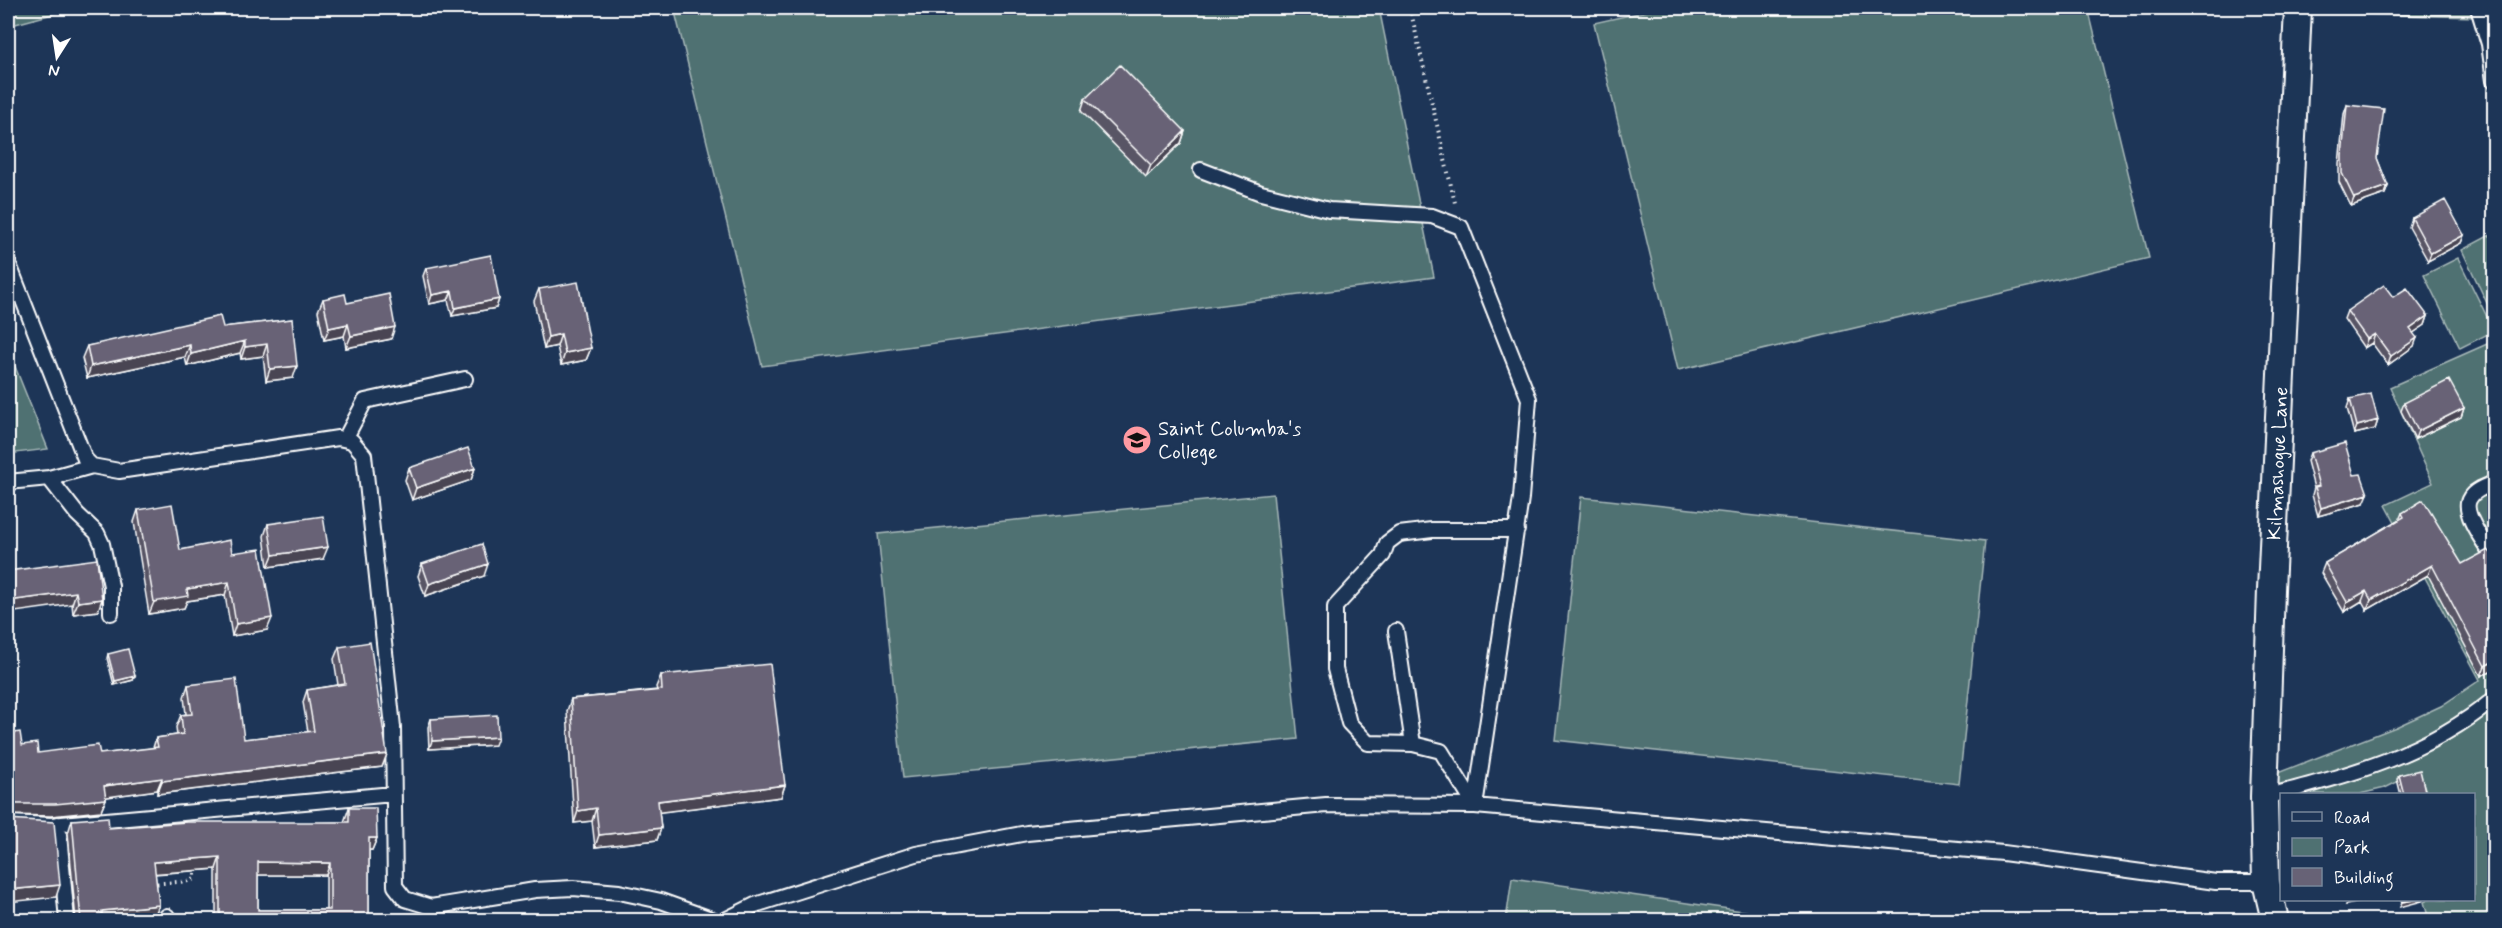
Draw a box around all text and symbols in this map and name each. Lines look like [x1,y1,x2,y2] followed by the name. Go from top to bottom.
[27,27,87,87] north arrow
[47,59,62,82] text: N
[2261,386,2295,541] street label: Kilmashogue Lane
[1158,416,1302,466] place label: Saint Columba's College
[1121,424,1153,456] school or university icon: Saint Columba's College
[2280,793,2475,901] legend
[2334,806,2370,830] text: Road
[2334,836,2370,860] text: Park
[2334,866,2394,892] text: Building

